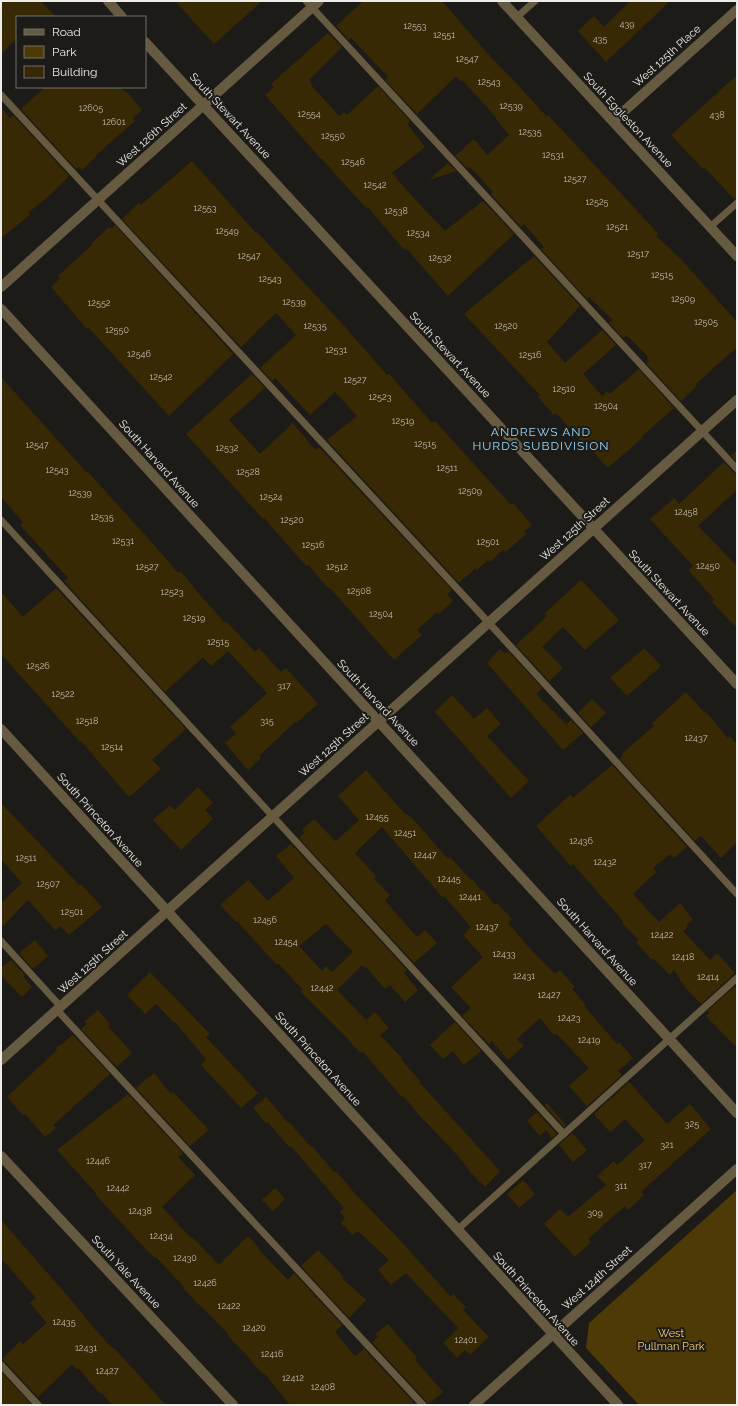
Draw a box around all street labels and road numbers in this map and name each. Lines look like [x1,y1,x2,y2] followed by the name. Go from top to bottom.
[630,22,704,90] street label: West 125th Place
[187,70,273,162] street label: South Stewart Avenue
[581,70,676,171] street label: South Eggleston Avenue
[114,100,190,170] street label: West 126th Street
[407,309,493,401] street label: South Stewart Avenue
[116,417,202,511] street label: South Harvard Avenue
[538,494,613,564] street label: West 125th Street
[626,547,712,639] street label: South Stewart Avenue
[334,657,422,749] street label: South Harvard Avenue
[297,710,372,780] street label: West 125th Street
[54,770,146,870] street label: South Princeton Avenue
[554,895,640,989] street label: South Harvard Avenue
[56,927,131,997] street label: West 125th Street
[272,1009,364,1109] street label: South Princeton Avenue
[89,1233,163,1312] street label: South Yale Avenue
[560,1243,635,1313] street label: West 124th Street
[490,1249,582,1349] street label: South Princeton Avenue

